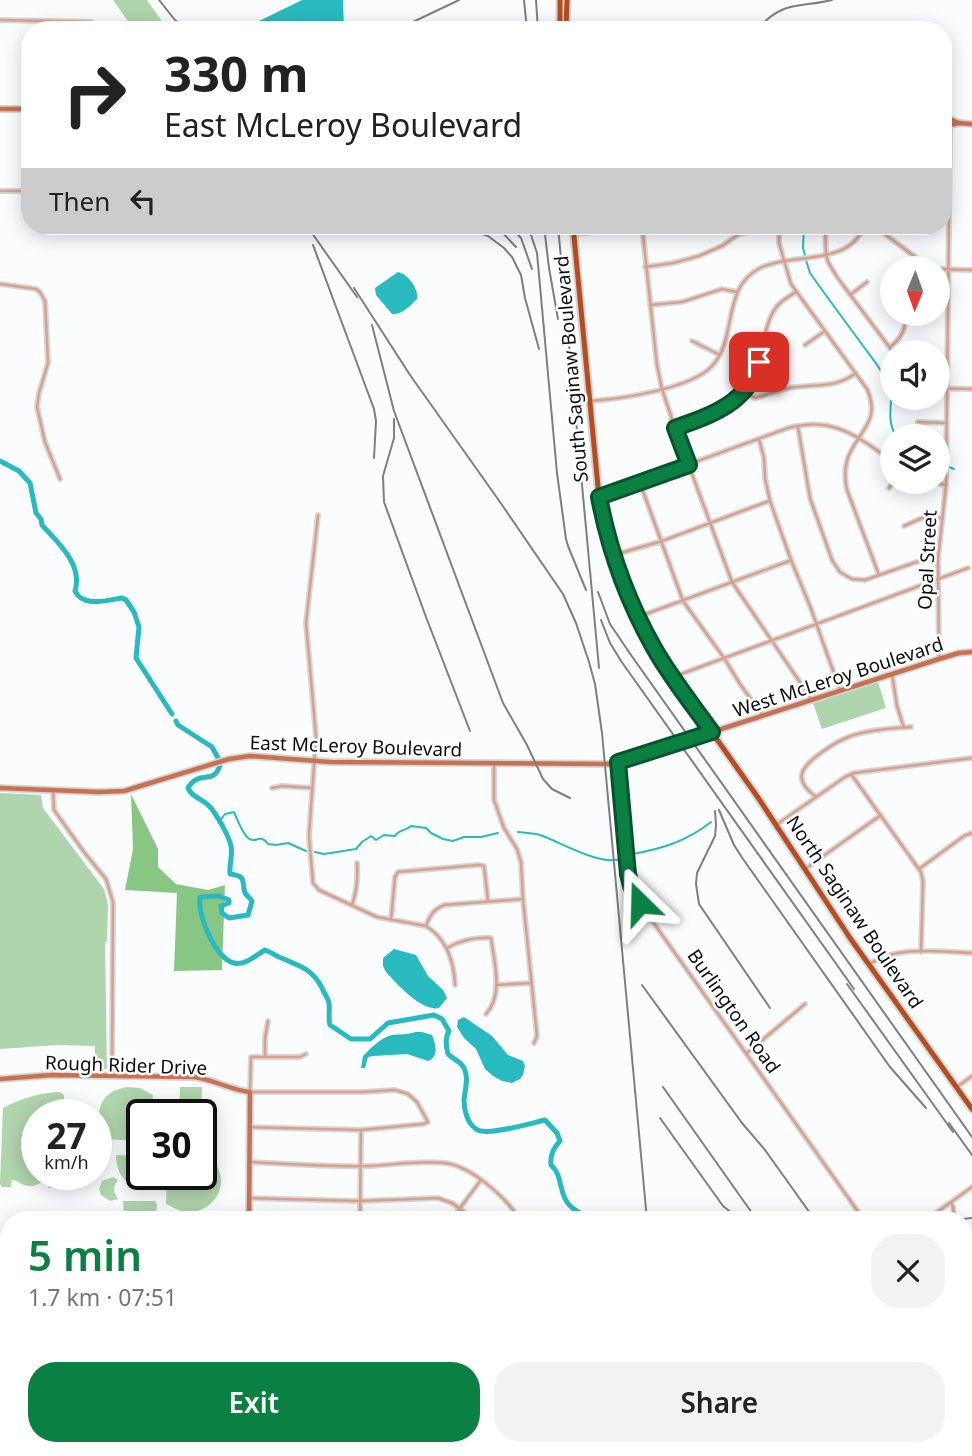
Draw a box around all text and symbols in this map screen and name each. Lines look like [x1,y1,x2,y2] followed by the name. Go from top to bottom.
[164,40,309,106] text: 330 m
[49,49,140,140] icon: right
[164,103,522,146] text: East McLeroy Boulevard
[124,182,162,220] icon: left
[49,183,110,219] text: Then
[548,255,594,483] street label: South Saginaw Boulevard
[880,256,950,326] north arrow
[880,256,950,494] map controls
[729,332,789,392] pin
[880,340,950,410] button: sound
[740,343,778,381] icon: arrive
[880,424,950,494] button: layers
[911,509,943,611] street label: Opal Street
[730,631,946,723] street label: West McLeroy Boulevard
[249,729,463,763] street label: East McLeroy Boulevard
[781,810,929,1014] street label: North Saginaw Boulevard
[603,866,677,940] position arrow
[682,944,786,1078] street label: Burlington Road
[44,1049,208,1081] street label: Rough Rider Drive
[126,1099,217,1190] speed limit sign: 30
[46,1112,87,1159] text: 27
[44,1150,89,1174] text: km/h
[28,1226,142,1283] text: 5 min
[871,1234,945,1308] button: close
[28,1281,177,1313] text: 1.7 km · 07:51
[28,1362,480,1442] button: Exit
[494,1362,945,1442] button: Share

